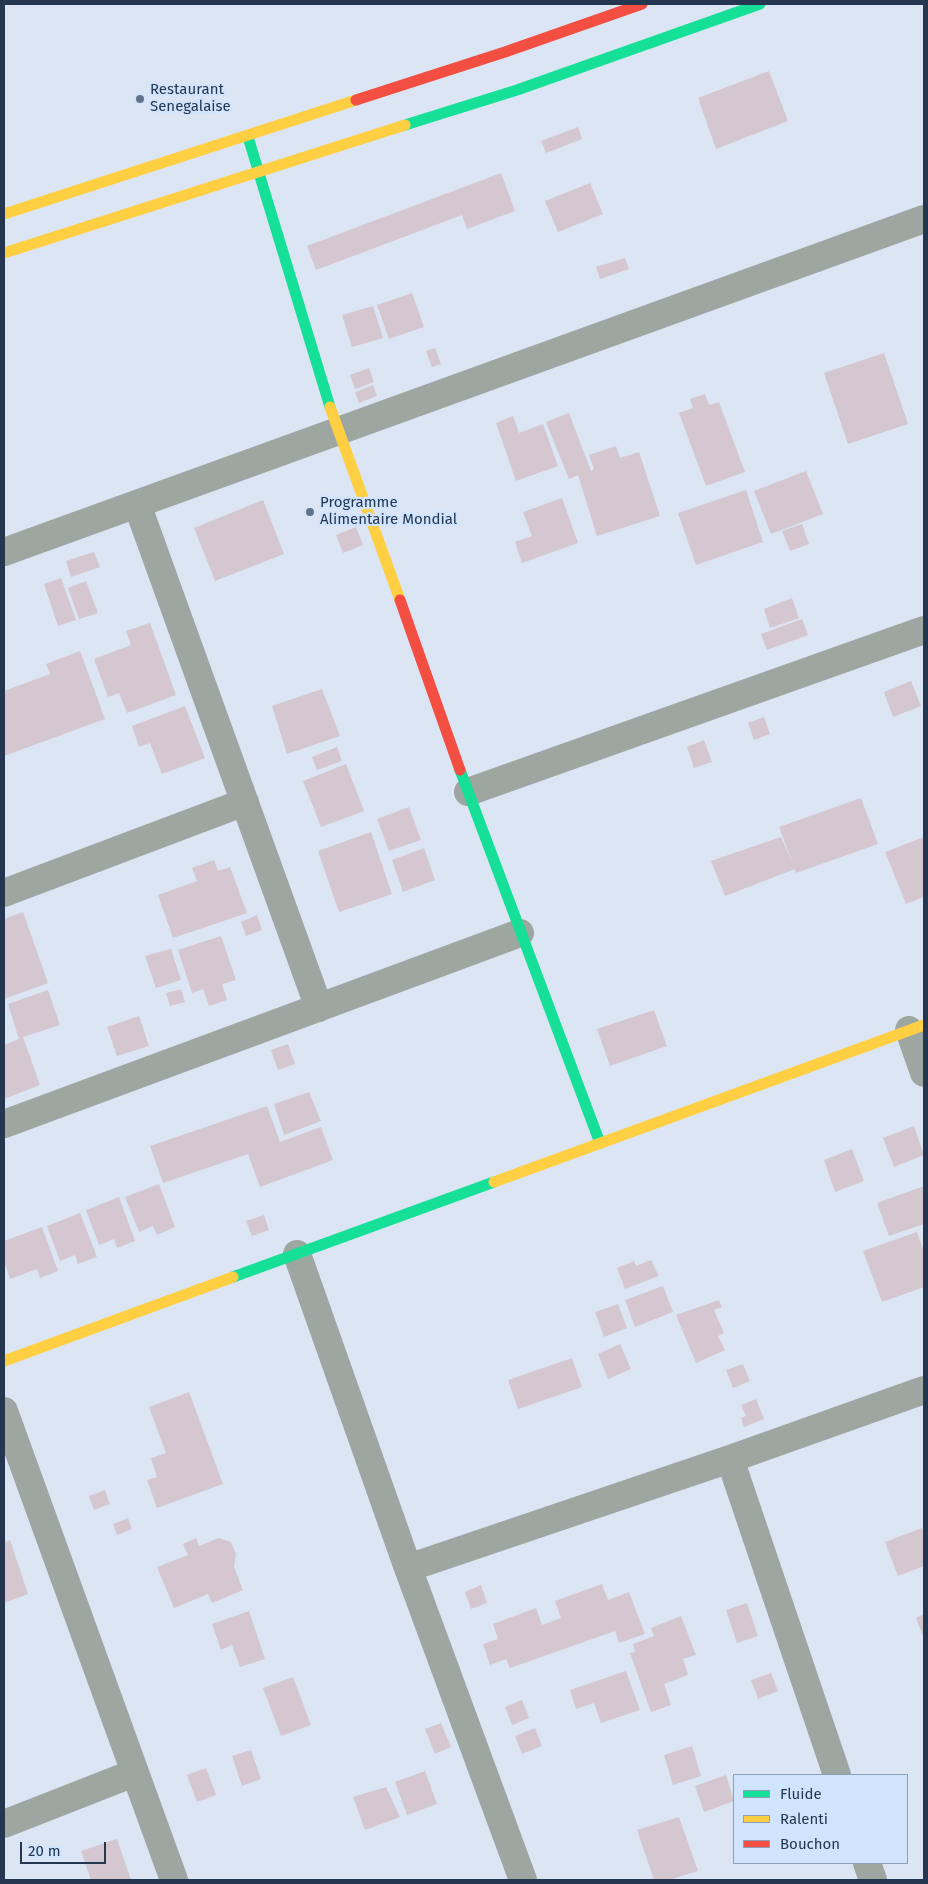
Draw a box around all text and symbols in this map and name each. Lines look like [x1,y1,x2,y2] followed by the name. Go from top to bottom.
[150,81,231,116] place label: Restaurant Senegalaise
[134,93,146,105] marker: Restaurant Senegalaise
[320,494,457,529] place label: Programme Alimentaire Mondial
[304,506,316,518] marker: Programme Alimentaire Mondial
[733,1774,908,1864] legend
[780,1785,822,1803] text: Fluide
[780,1810,828,1828] text: Ralenti
[22,1832,109,1864] scale bar
[780,1835,840,1853] text: Bouchon
[28,1842,61,1860] text: 20 m

